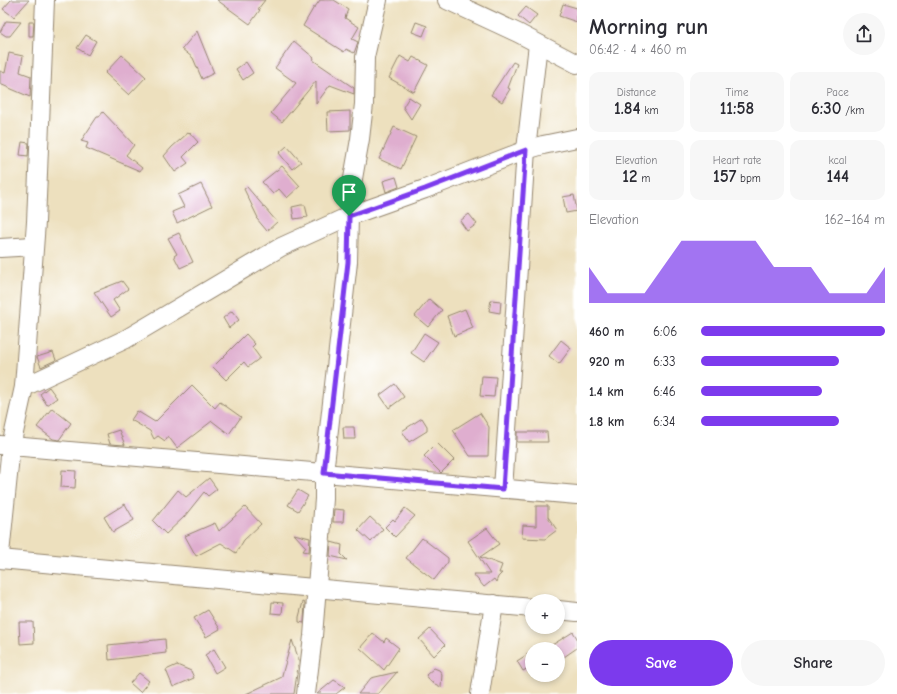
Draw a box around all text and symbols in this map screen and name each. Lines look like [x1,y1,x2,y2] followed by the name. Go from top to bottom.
[843,13,885,55] button: share
[589,14,708,40] text: Morning run
[589,42,687,57] text: 06:42 · 4 × 460 m
[617,86,656,99] text: Distance
[726,86,748,99] text: Time
[827,86,849,99] text: Pace
[614,99,640,118] text: 1.84
[720,99,754,118] text: 11:58
[811,99,841,118] text: 6:30
[640,104,659,117] text: km
[841,104,864,117] text: /km
[615,154,657,167] text: Elevation
[713,154,761,167] text: Heart rate
[828,154,847,167] text: kcal
[622,167,638,186] text: 12
[713,167,736,186] text: 157
[826,167,849,186] text: 144
[638,172,650,185] text: m
[736,172,761,185] text: bpm
[332,175,366,216] pin
[338,181,360,203] icon: arrive
[589,212,639,227] text: Elevation
[825,212,885,227] text: 162–164 m
[589,324,624,339] text: 460 m
[653,324,677,339] text: 6:06
[589,354,625,369] text: 920 m
[653,354,676,369] text: 6:33
[589,384,624,399] text: 1.4 km
[653,384,676,399] text: 6:46
[589,414,624,429] text: 1.8 km
[653,414,675,429] text: 6:34
[525,594,565,682] map controls
[525,594,565,634] button: +
[589,640,733,686] button: Save
[741,640,885,686] button: Share
[525,642,565,682] button: −

